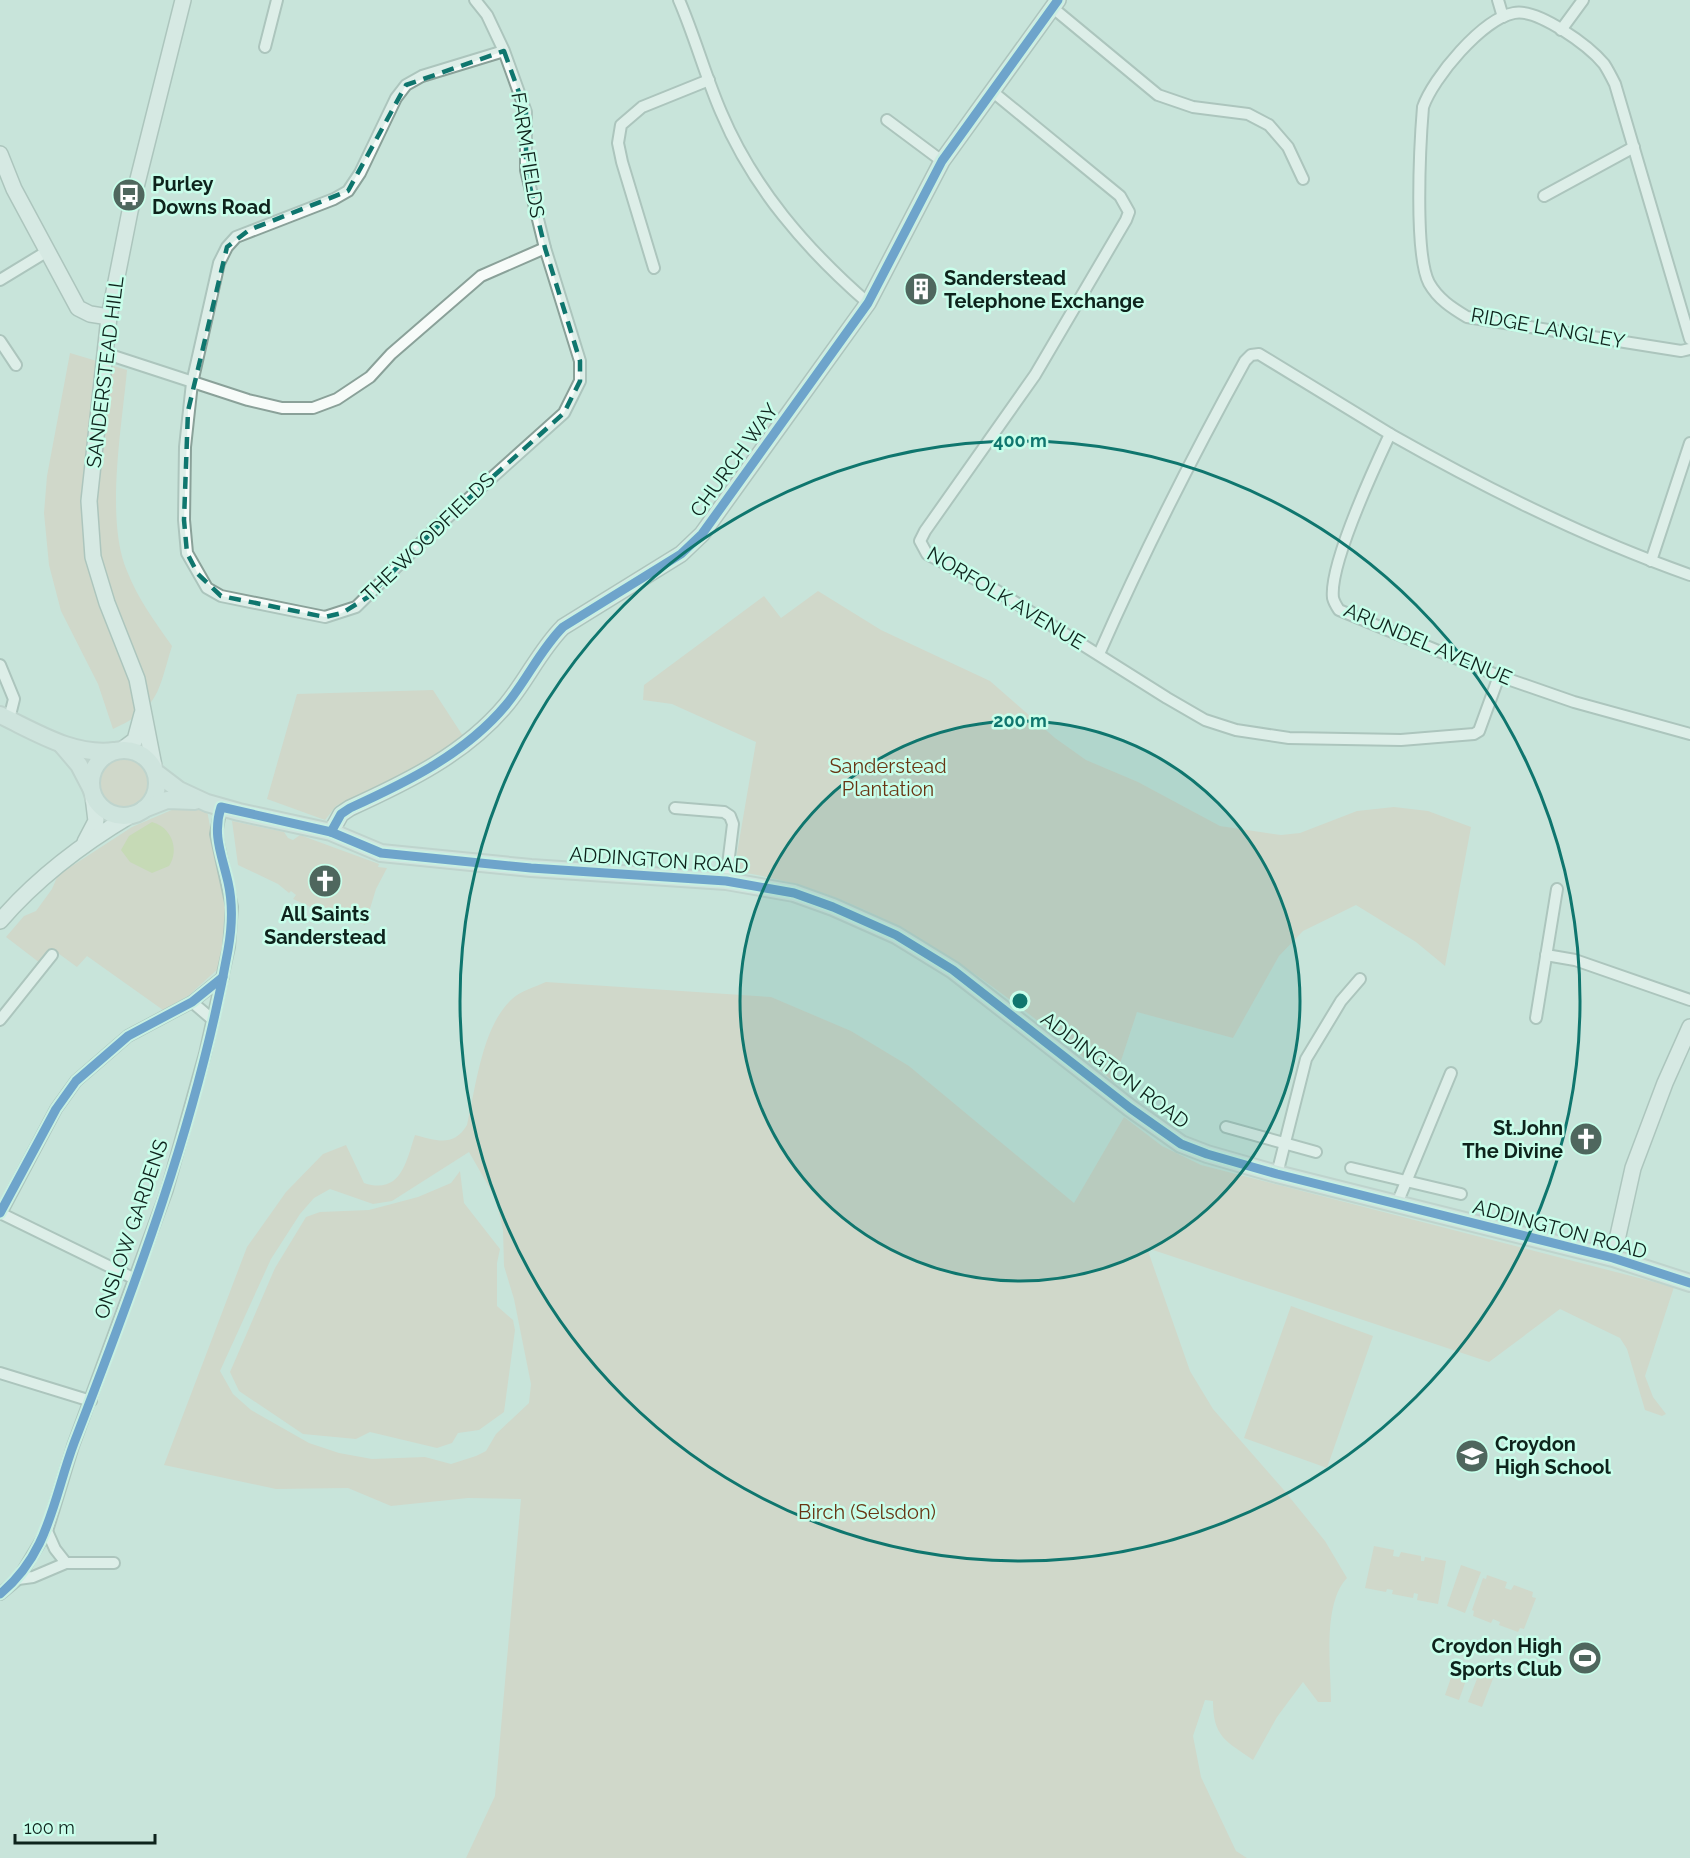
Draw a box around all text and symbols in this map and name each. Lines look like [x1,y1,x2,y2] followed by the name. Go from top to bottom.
[506,91,550,219] street label: FARM FIELDS
[152,172,271,219] place label: Purley Downs Road
[111,177,147,213] bus stop icon: Purley Downs Road
[944,266,1144,313] place label: Sanderstead Telephone Exchange
[903,271,939,307] building icon: Sanderstead Telephone Exchange
[81,275,129,469] street label: SANDERSTEAD HILL
[1469,303,1627,353] street label: RIDGE LANGLEY
[685,399,783,521] street label: CHURCH WAY
[993,430,1047,451] text: 400 m
[357,467,499,607] street label: THE WOODFIELDS
[923,541,1089,655] street label: NORFOLK AVENUE
[1340,598,1516,690] street label: ARUNDEL AVENUE
[993,710,1047,731] text: 200 m
[829,754,947,801] park label: Sanderstead Plantation
[569,842,749,878] street label: ADDINGTON ROAD
[307,863,343,899] church icon: All Saints Sanderstead
[264,902,386,949] place label: All Saints Sanderstead
[1010,991,1030,1011] centre of rings
[1036,1006,1194,1134] street label: ADDINGTON ROAD
[1462,1116,1563,1163] place label: St.John The Divine
[1568,1121,1604,1157] church icon: St.John The Divine
[89,1136,173,1322] street label: ONSLOW GARDENS
[1470,1194,1650,1264] street label: ADDINGTON ROAD
[1495,1432,1611,1479] place label: Croydon High School
[1454,1438,1490,1474] school or university icon: Croydon High School
[798,1500,936,1524] park label: Birch (Selsdon)
[1432,1634,1562,1681] place label: Croydon High Sports Club
[1567,1640,1603,1676] sports icon: Croydon High Sports Club
[15,1807,154,1845] scale bar
[24,1817,75,1838] text: 100 m

